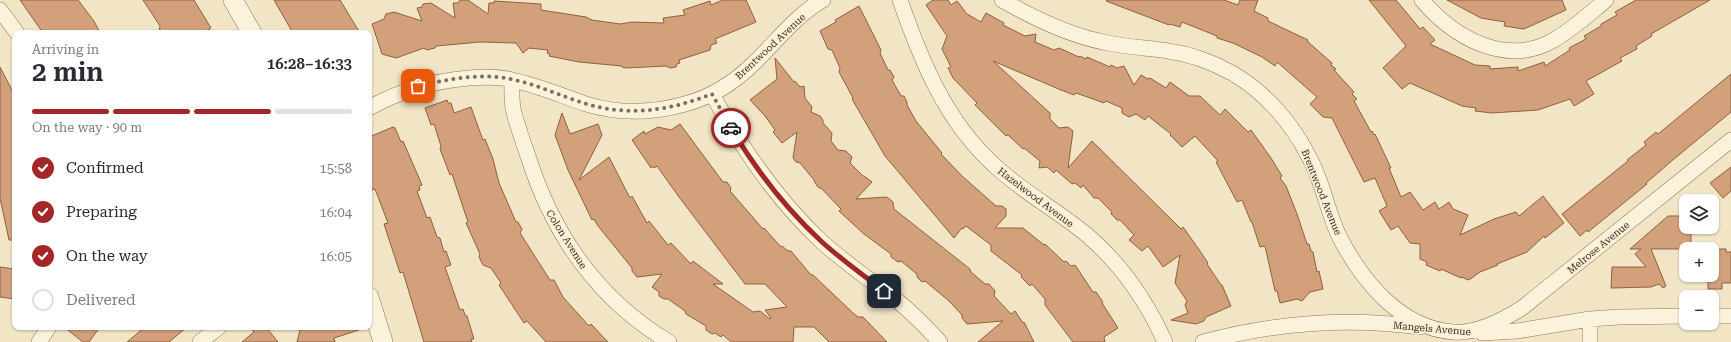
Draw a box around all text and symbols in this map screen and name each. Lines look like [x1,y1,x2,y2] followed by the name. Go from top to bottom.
[733,11,808,82] street label: Brentwood Avenue
[32,42,99,57] text: Arriving in
[267,55,352,73] text: 16:28–16:33
[32,57,104,87] text: 2 min
[401,69,435,103] pin
[407,75,429,97] icon: bag
[711,108,751,148] courier
[720,117,742,139] icon: car
[32,120,142,135] text: On the way · 90 m
[1299,148,1344,237] street label: Brentwood Avenue
[32,157,54,179] icon: check
[66,159,144,177] text: Confirmed
[320,161,352,176] text: 15:58
[996,165,1076,230] street label: Hazelwood Avenue
[1679,194,1719,330] map controls
[1679,194,1719,234] button: layers
[32,201,54,223] icon: check
[66,203,137,221] text: Preparing
[320,205,352,220] text: 16:04
[544,208,589,271] street label: Colon Avenue
[1565,219,1632,276] street label: Melrose Avenue
[1679,242,1719,282] button: +
[32,245,54,267] icon: check
[66,247,148,265] text: On the way
[320,249,352,264] text: 16:05
[867,274,901,308] pin
[873,280,895,302] icon: home
[1679,290,1719,330] button: −
[66,291,136,309] text: Delivered
[1392,320,1472,337] street label: Mangels Avenue

